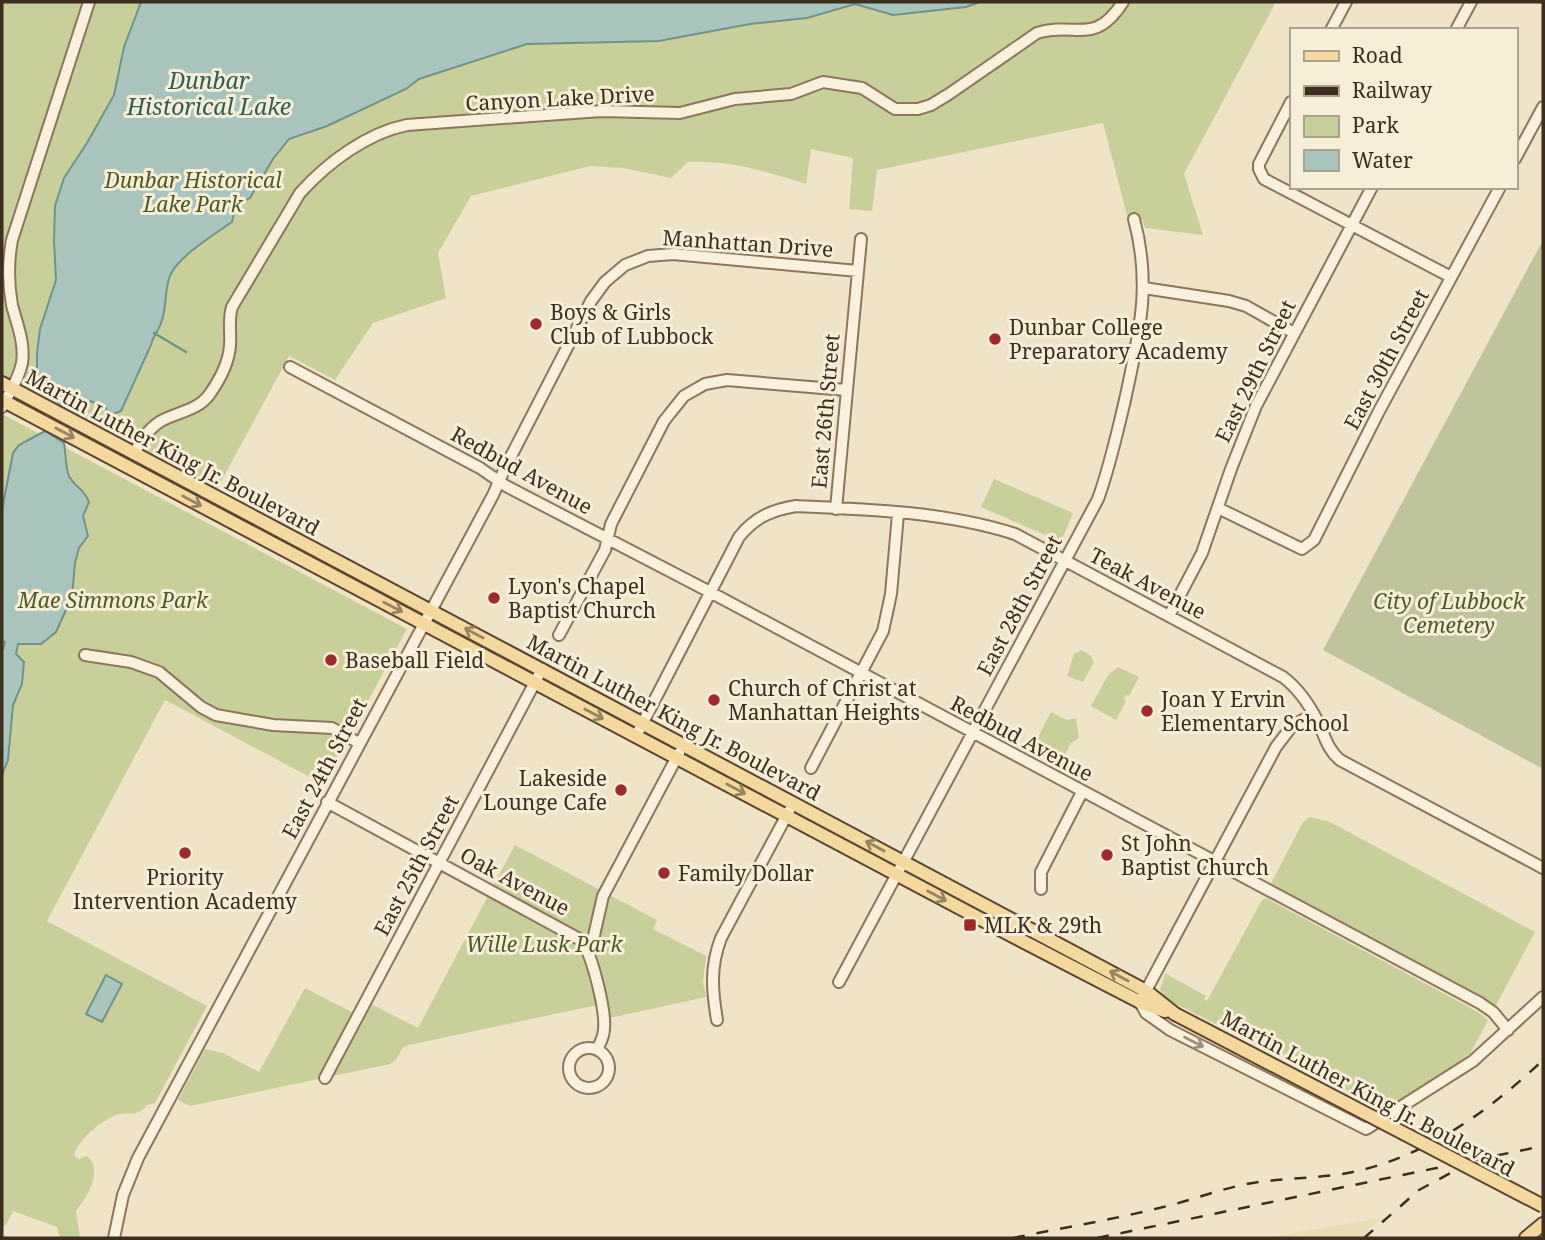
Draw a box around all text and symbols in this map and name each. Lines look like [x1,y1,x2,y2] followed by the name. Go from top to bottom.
[1290,28,1517,189] legend
[1352,41,1403,69] text: Road
[126,64,291,122] water label: Dunbar Historical Lake
[1352,76,1432,104] text: Railway
[465,79,655,117] street label: Canyon Lake Drive
[1352,111,1399,139] text: Park
[1352,146,1413,174] text: Water
[103,166,282,218] park label: Dunbar Historical Lake Park
[662,223,834,263] street label: Manhattan Drive
[1337,284,1435,434] street label: East 30th Street
[1208,295,1302,447] street label: East 29th Street
[550,298,714,350] place label: Boys & Girls Club of Lubbock
[1009,313,1228,365] place label: Dunbar College Preparatory Academy
[528,316,544,332] marker: Boys & Girls Club of Lubbock
[987,331,1003,347] marker: Dunbar College Preparatory Academy
[804,332,846,490] street label: East 26th Street
[21,362,325,542] street label: Martin Luther King Jr. Boulevard
[446,420,598,520] street label: Redbud Avenue
[54,427,75,441] one-way arrow
[181,494,201,508] one-way arrow
[970,530,1068,680] street label: East 28th Street
[1085,541,1211,625] street label: Teak Avenue
[508,572,656,624] place label: Lyon's Chapel Baptist Church
[17,586,209,614] park label: Mae Simmons Park
[1373,587,1526,639] park label: City of Lubbock Cemetery
[486,590,502,606] marker: Lyon's Chapel Baptist Church
[382,601,403,614] one-way arrow
[465,626,485,640] one-way arrow
[522,627,826,807] street label: Martin Luther King Jr. Boulevard
[345,646,484,674] place label: Baseball Field
[323,652,339,668] marker: Baseball Field
[728,674,920,726] place label: Church of Christ at Manhattan Heights
[1160,685,1349,737] place label: Joan Y Ervin Elementary School
[946,689,1098,787] street label: Redbud Avenue
[706,692,722,708] marker: Church of Christ at Manhattan Heights
[275,693,373,843] street label: East 24th Street
[1139,703,1155,719] marker: Joan Y Ervin Elementary School
[583,708,604,721] one-way arrow
[483,764,607,816] place label: Lakeside Lounge Cafe
[613,782,629,798] marker: Lakeside Lounge Cafe
[726,783,746,797] one-way arrow
[367,790,465,940] street label: East 25th Street
[1121,829,1269,881] place label: St John Baptist Church
[865,839,886,852] one-way arrow
[455,840,575,922] street label: Oak Avenue
[177,845,193,861] marker: Priority Intervention Academy
[1099,847,1115,863] marker: St John Baptist Church
[678,859,814,887] place label: Family Dollar
[73,863,297,915] place label: Priority Intervention Academy
[656,865,672,881] marker: Family Dollar
[926,890,947,903] one-way arrow
[984,911,1102,939] place label: MLK & 29th
[962,917,978,933] marker: MLK & 29th
[466,930,623,958] park label: Wille Lusk Park
[1109,969,1130,983] one-way arrow
[1216,1003,1520,1183] street label: Martin Luther King Jr. Boulevard
[1183,1035,1204,1049] one-way arrow

